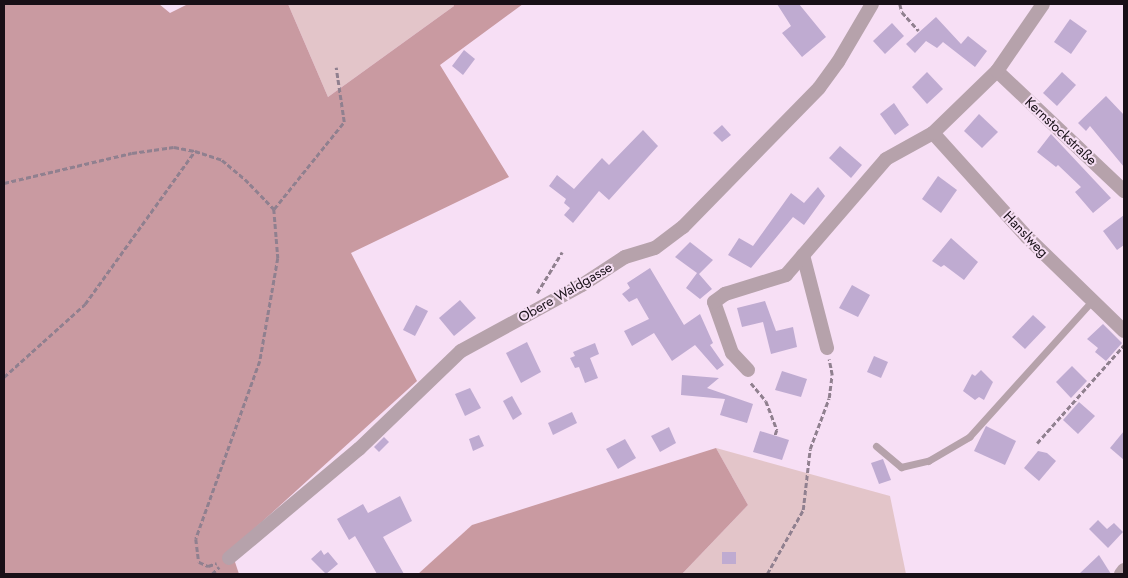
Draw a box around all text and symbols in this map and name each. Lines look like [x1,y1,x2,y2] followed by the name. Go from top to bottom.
[1022,93,1100,169] street label: Kernstockstraße
[1000,207,1052,261] street label: Hanslweg
[515,258,615,326] street label: Obere Waldgasse

